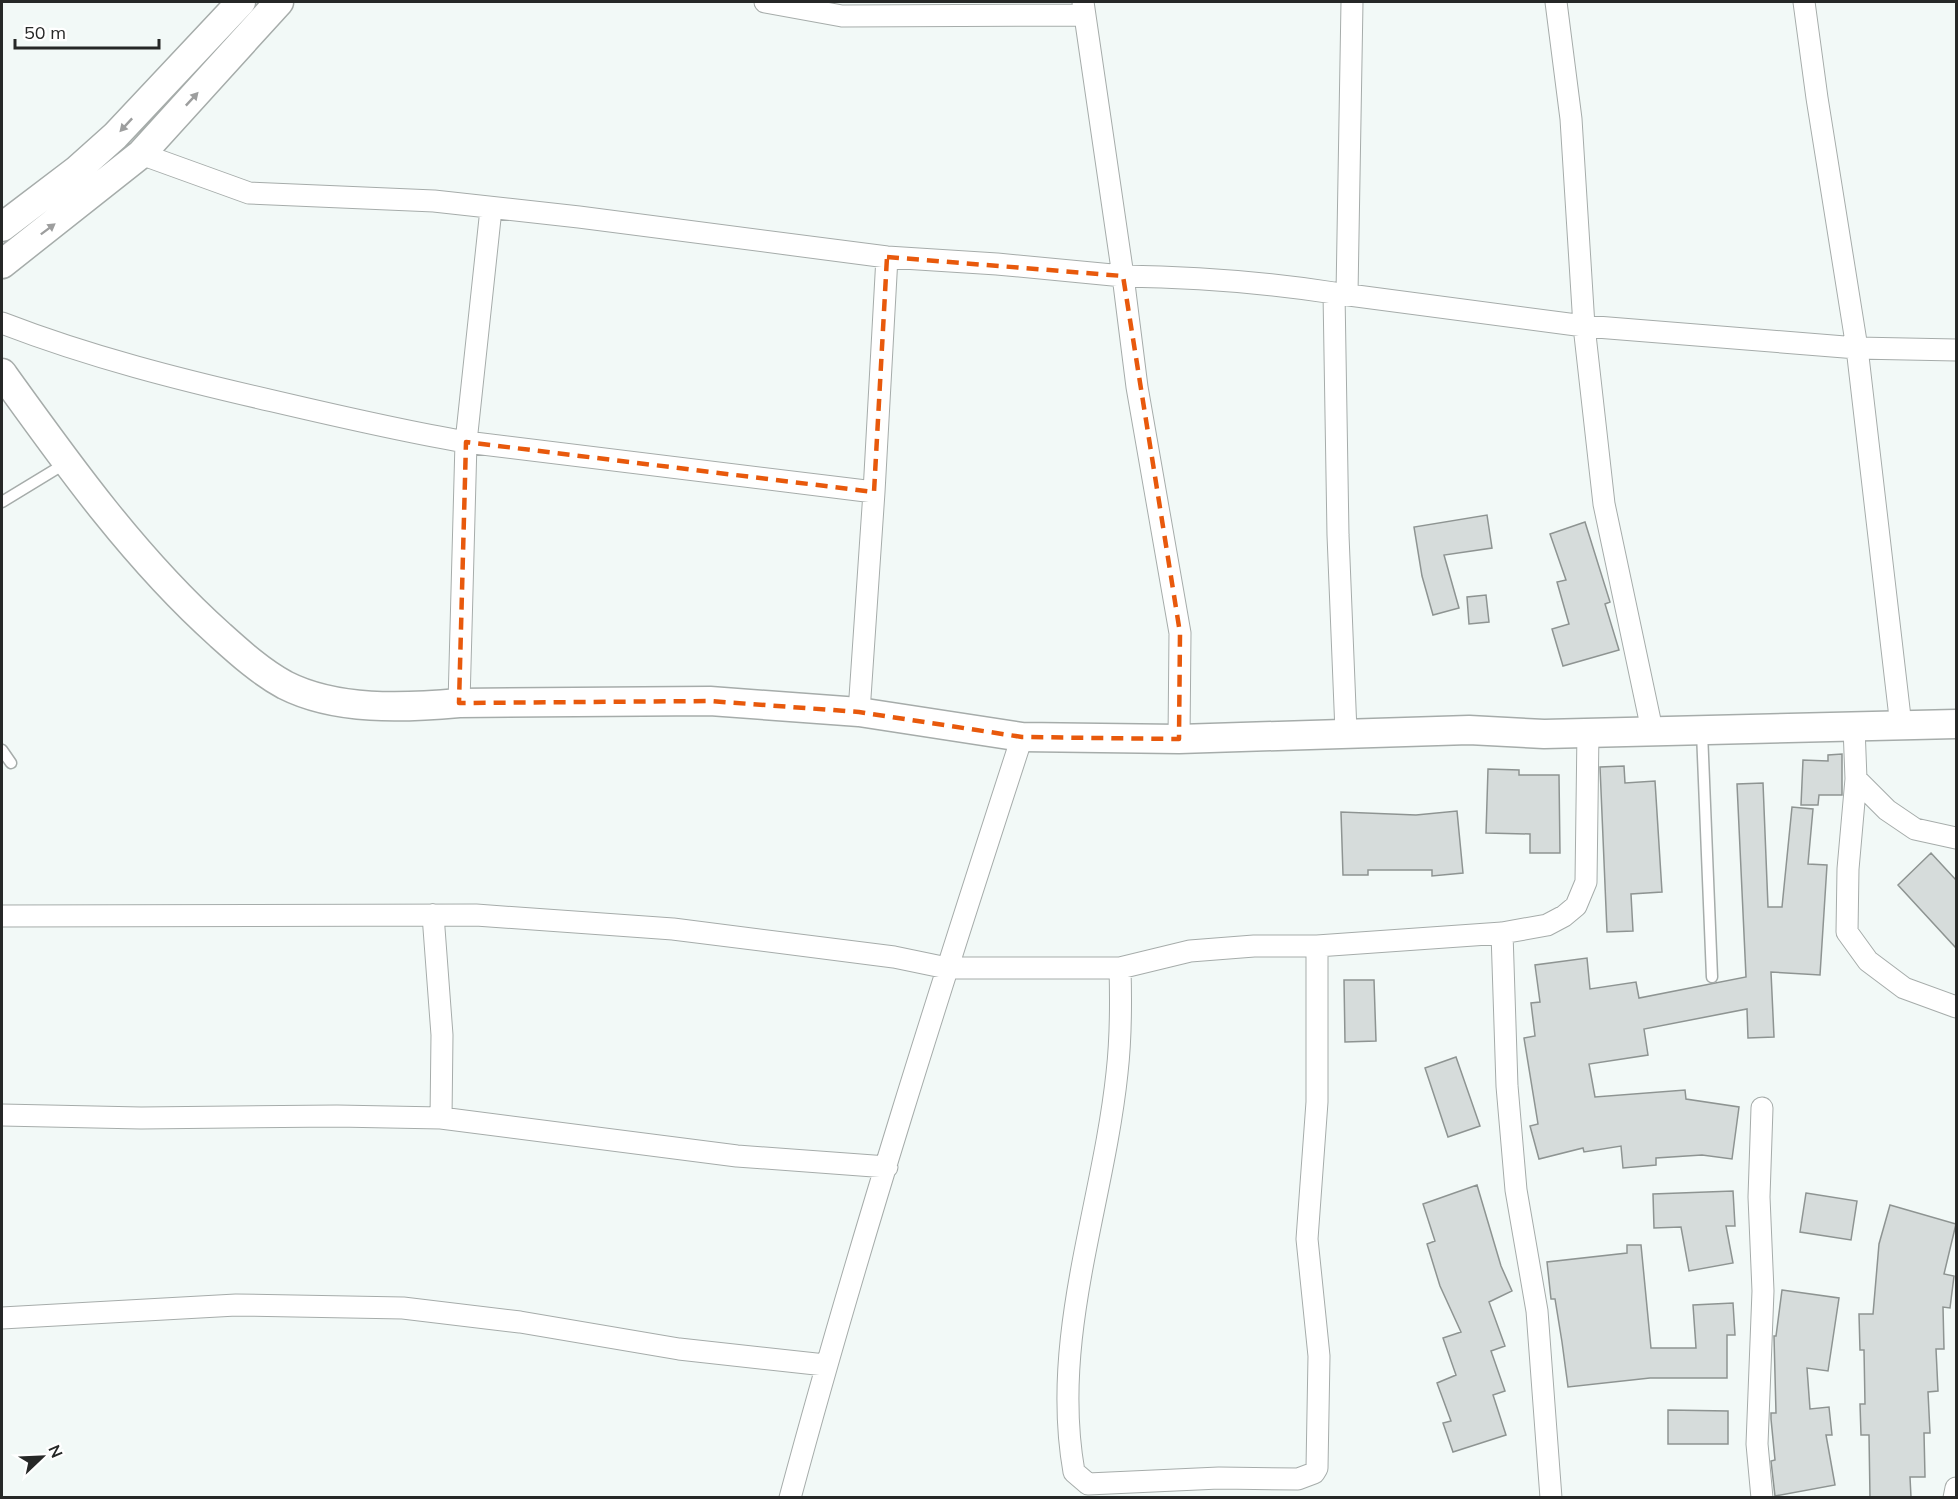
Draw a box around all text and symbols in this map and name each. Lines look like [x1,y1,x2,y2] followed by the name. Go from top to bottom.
[15,12,159,50] scale bar
[24,21,66,44] text: 50 m
[185,91,199,106] one-way arrow
[119,117,133,131] one-way arrow
[40,223,56,235] one-way arrow
[12,1427,72,1487] north arrow
[44,1442,67,1461] text: N

